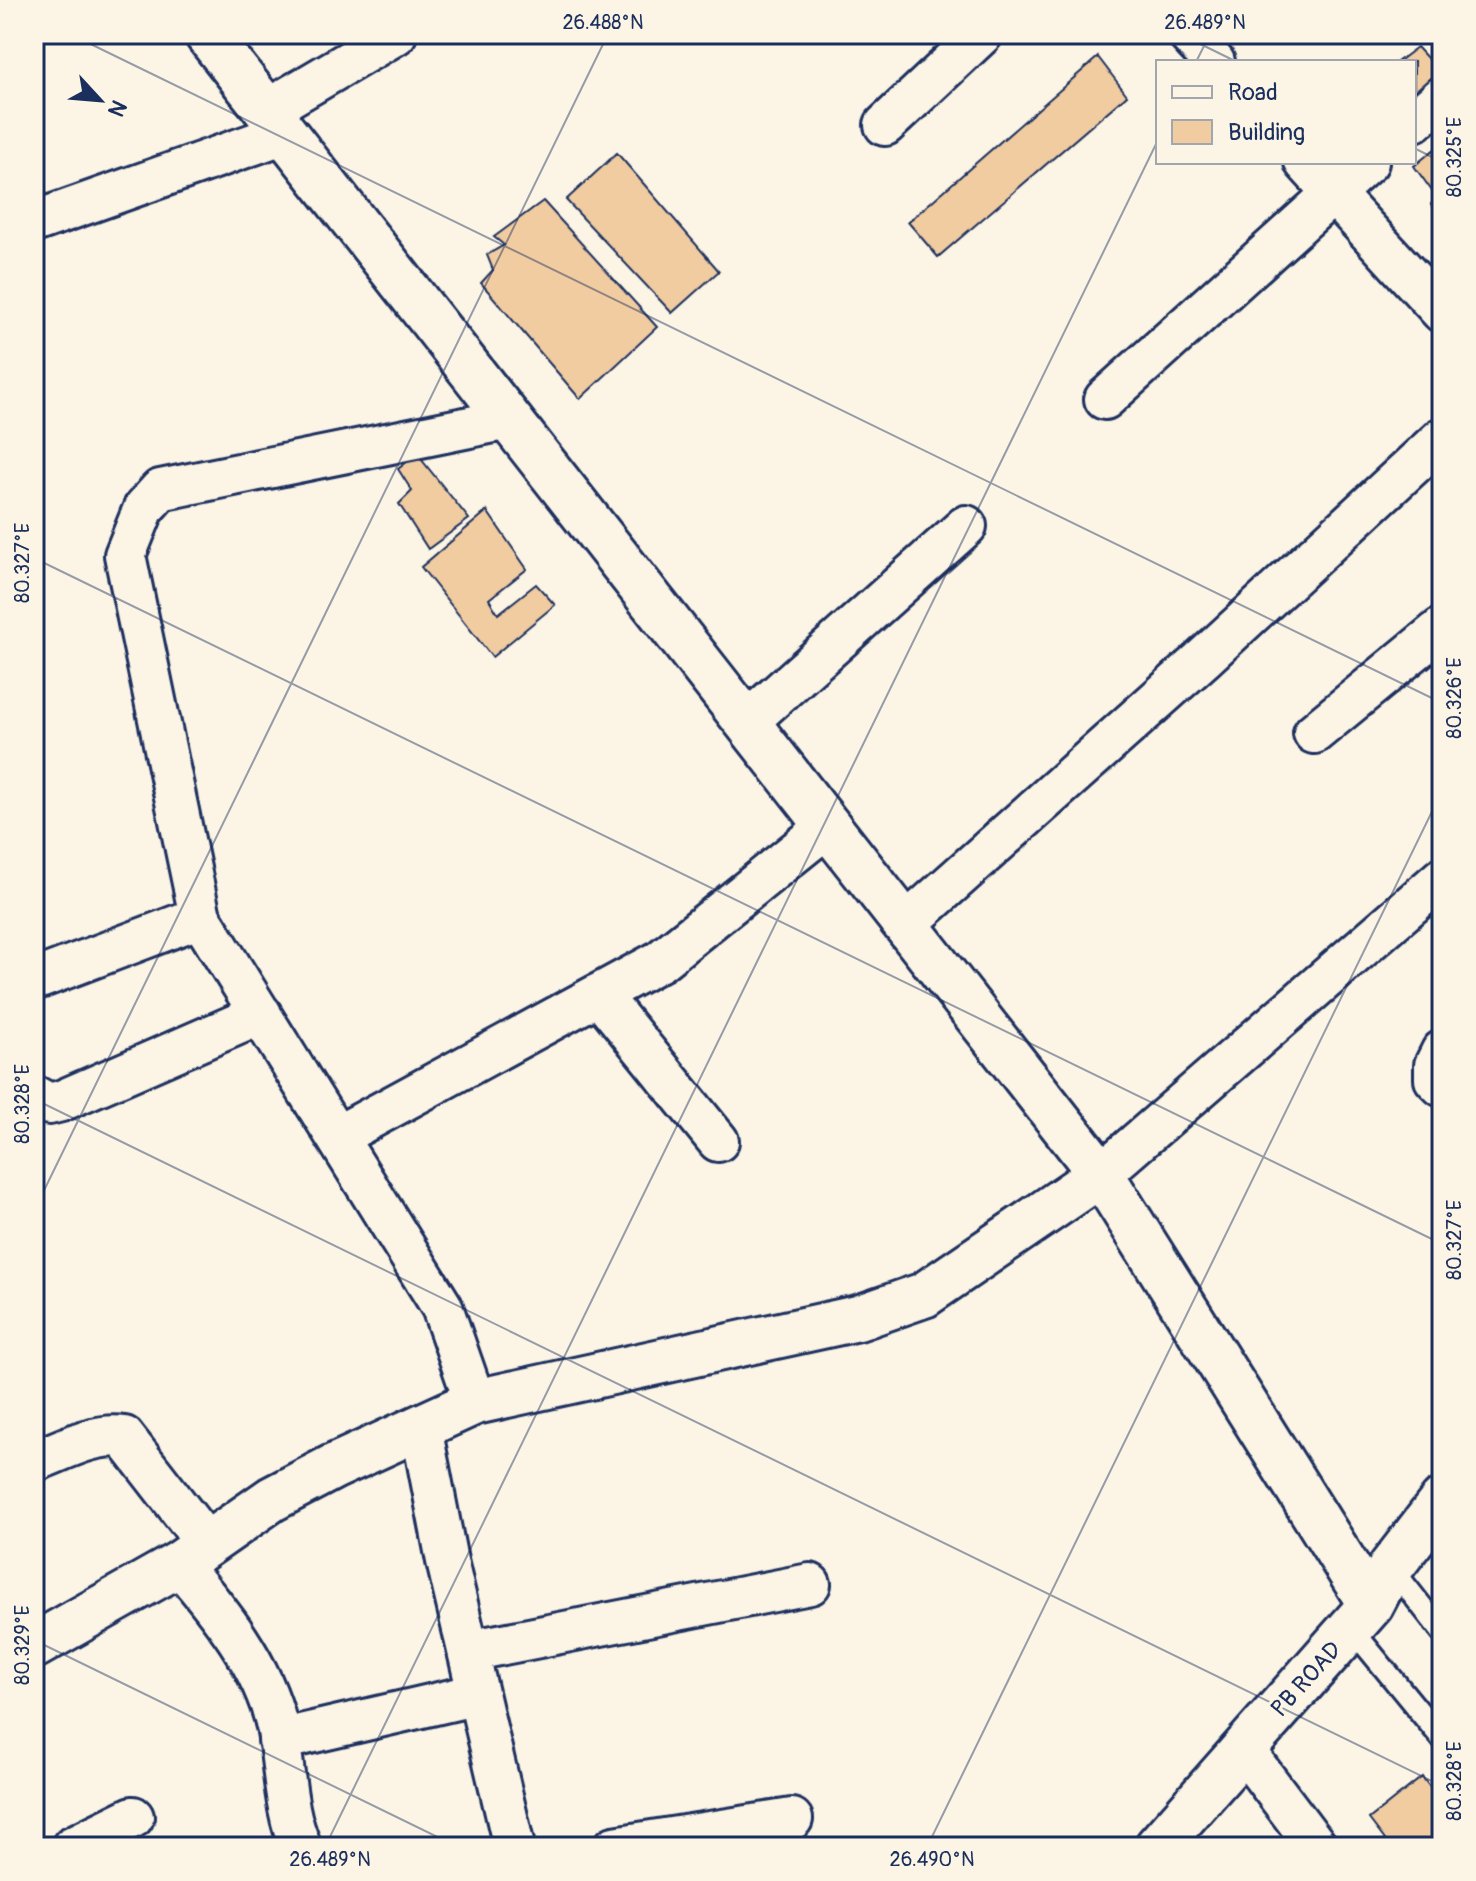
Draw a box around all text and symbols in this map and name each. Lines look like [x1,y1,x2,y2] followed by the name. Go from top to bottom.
[562,10,644,35] text: 26.488°N
[1164,10,1246,35] text: 26.489°N
[60,60,140,140] north arrow
[1156,60,1416,164] legend
[1228,78,1278,107] text: Road
[101,96,133,121] text: N
[1442,117,1467,197] text: 80.325°E
[1228,118,1305,147] text: Building
[10,523,35,603] text: 80.327°E
[1442,657,1467,739] text: 80.326°E
[10,1064,35,1144] text: 80.328°E
[1442,1200,1467,1280] text: 80.327°E
[10,1605,35,1685] text: 80.329°E
[1265,1636,1348,1723] street label: PB ROAD
[1442,1741,1467,1821] text: 80.328°E
[289,1847,371,1872] text: 26.489°N
[889,1847,975,1872] text: 26.490°N

